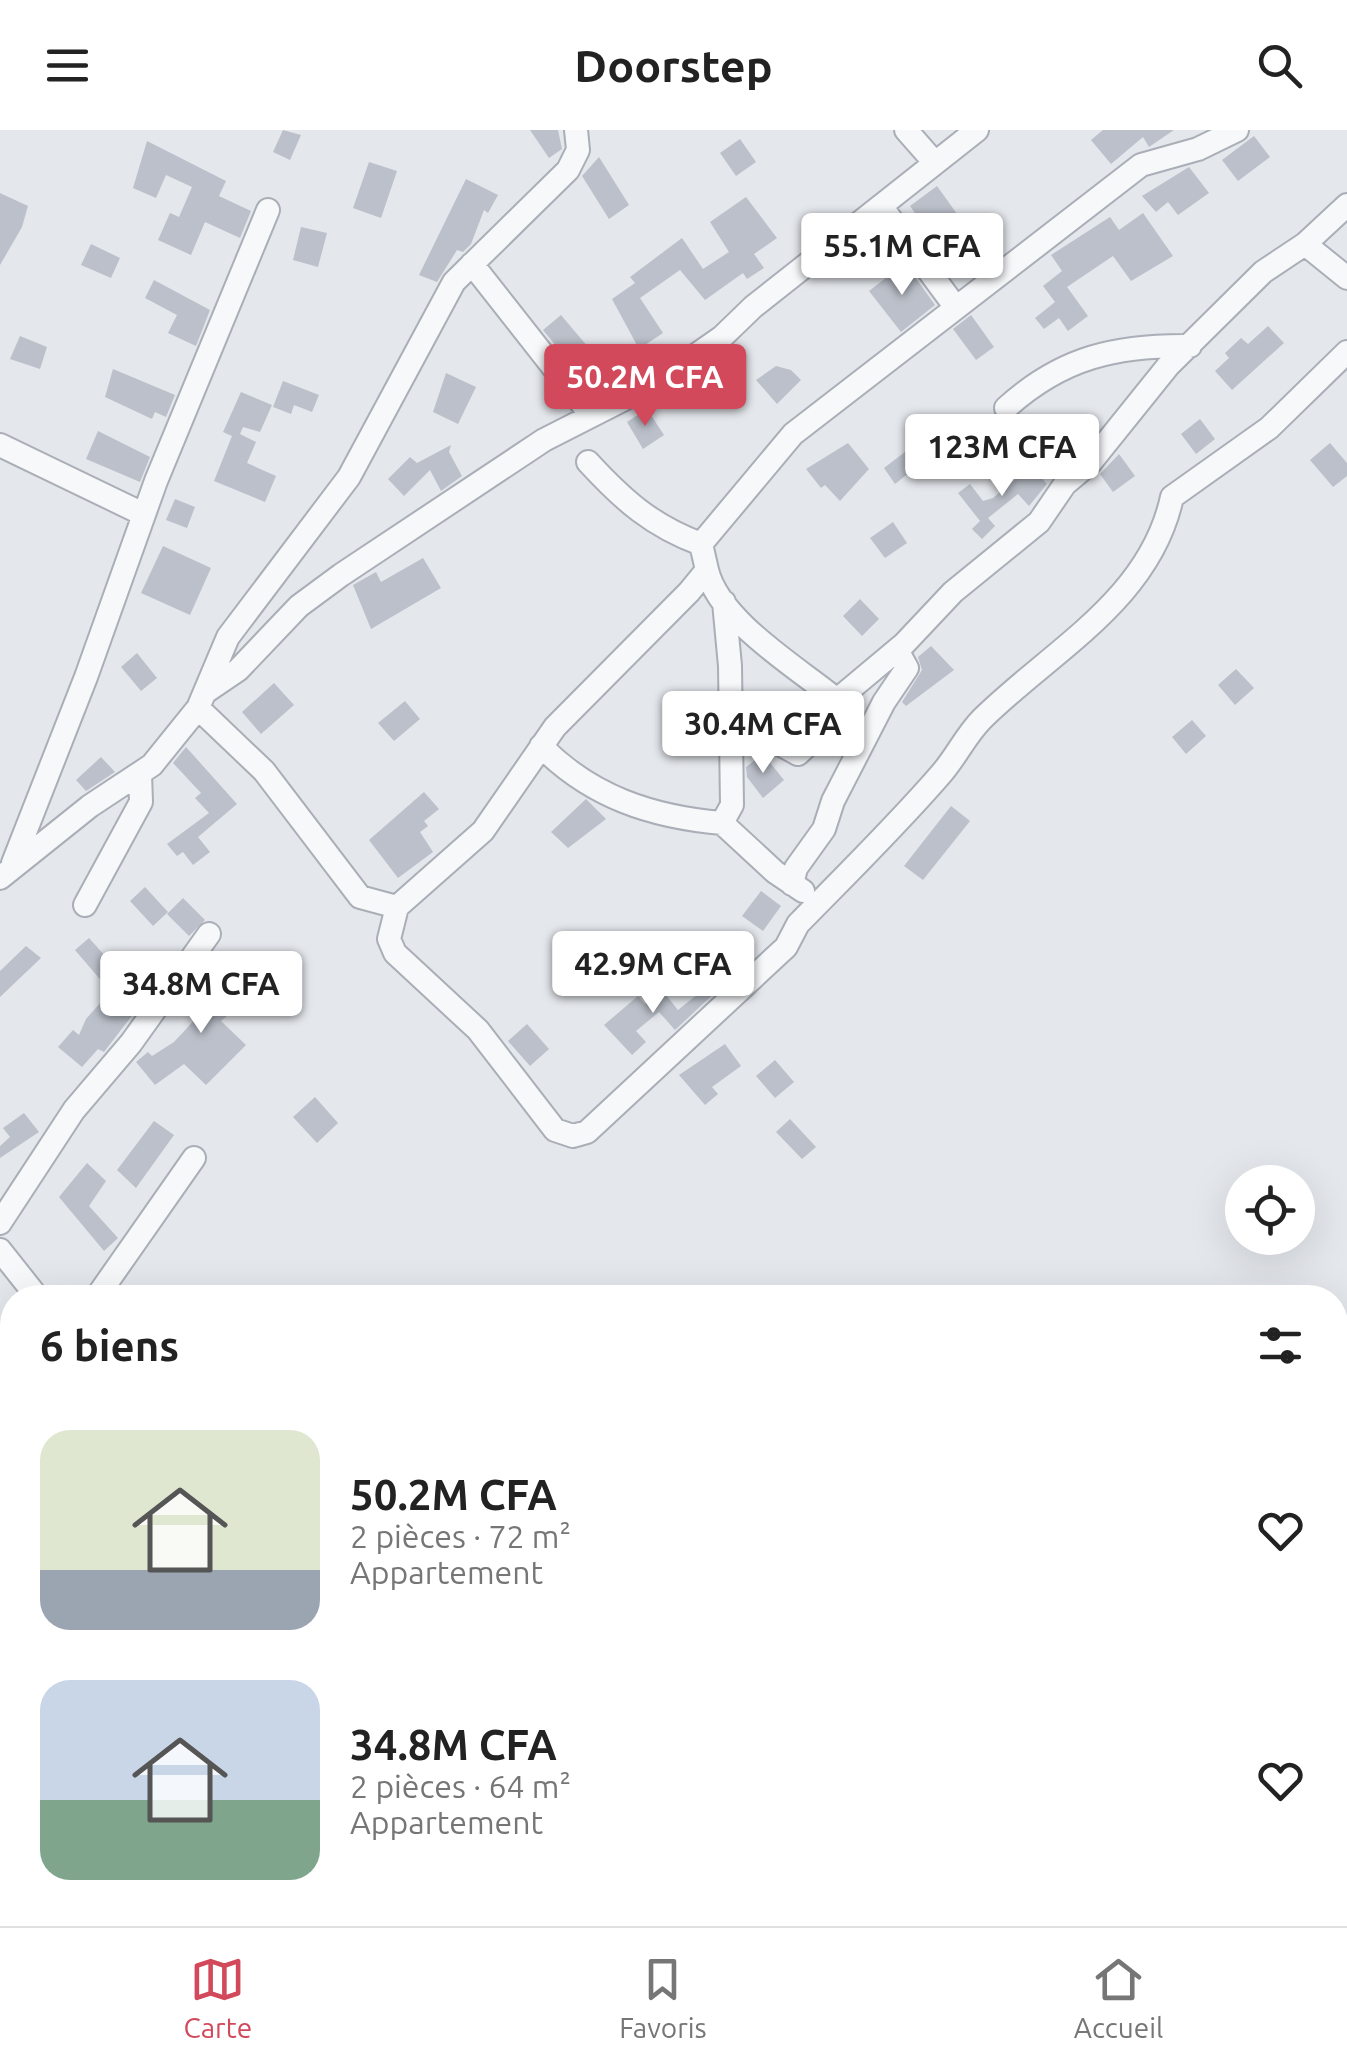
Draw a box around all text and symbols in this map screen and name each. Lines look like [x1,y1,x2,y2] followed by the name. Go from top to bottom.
[40,38,95,93] icon: menu
[1252,38,1307,93] icon: search
[574,40,773,91] text: Doorstep
[788,213,1016,298] pin: 55.1M CFA
[823,227,981,263] text: 55.1M CFA
[531,344,759,429] pin: 50.2M CFA
[566,358,724,394] text: 50.2M CFA
[899,414,1105,499] pin: 123M CFA
[927,428,1077,464] text: 123M CFA
[649,691,877,776] pin: 30.4M CFA
[684,705,842,741] text: 30.4M CFA
[539,931,767,1016] pin: 42.9M CFA
[574,945,732,981] text: 42.9M CFA
[87,951,315,1036] pin: 34.8M CFA
[122,965,280,1001] text: 34.8M CFA
[1225,1165,1315,1255] map controls
[1225,1165,1315,1255] button: locate
[1253,1318,1308,1373] icon: filters
[40,1322,179,1369] text: 6 biens
[120,1470,240,1590] icon: home
[350,1471,557,1518] text: 50.2M CFA
[1253,1503,1308,1558] icon: heart
[350,1518,571,1554] text: 2 pièces · 72 m²
[350,1554,543,1590] text: Appartement
[120,1720,240,1840] icon: home
[350,1721,557,1768] text: 34.8M CFA
[1253,1753,1308,1808] icon: heart
[350,1768,571,1804] text: 2 pièces · 64 m²
[350,1804,543,1840] text: Appartement
[184,1952,252,2043] tab: Carte
[619,1952,707,2043] tab: Favoris
[1074,1952,1163,2043] tab: Accueil

